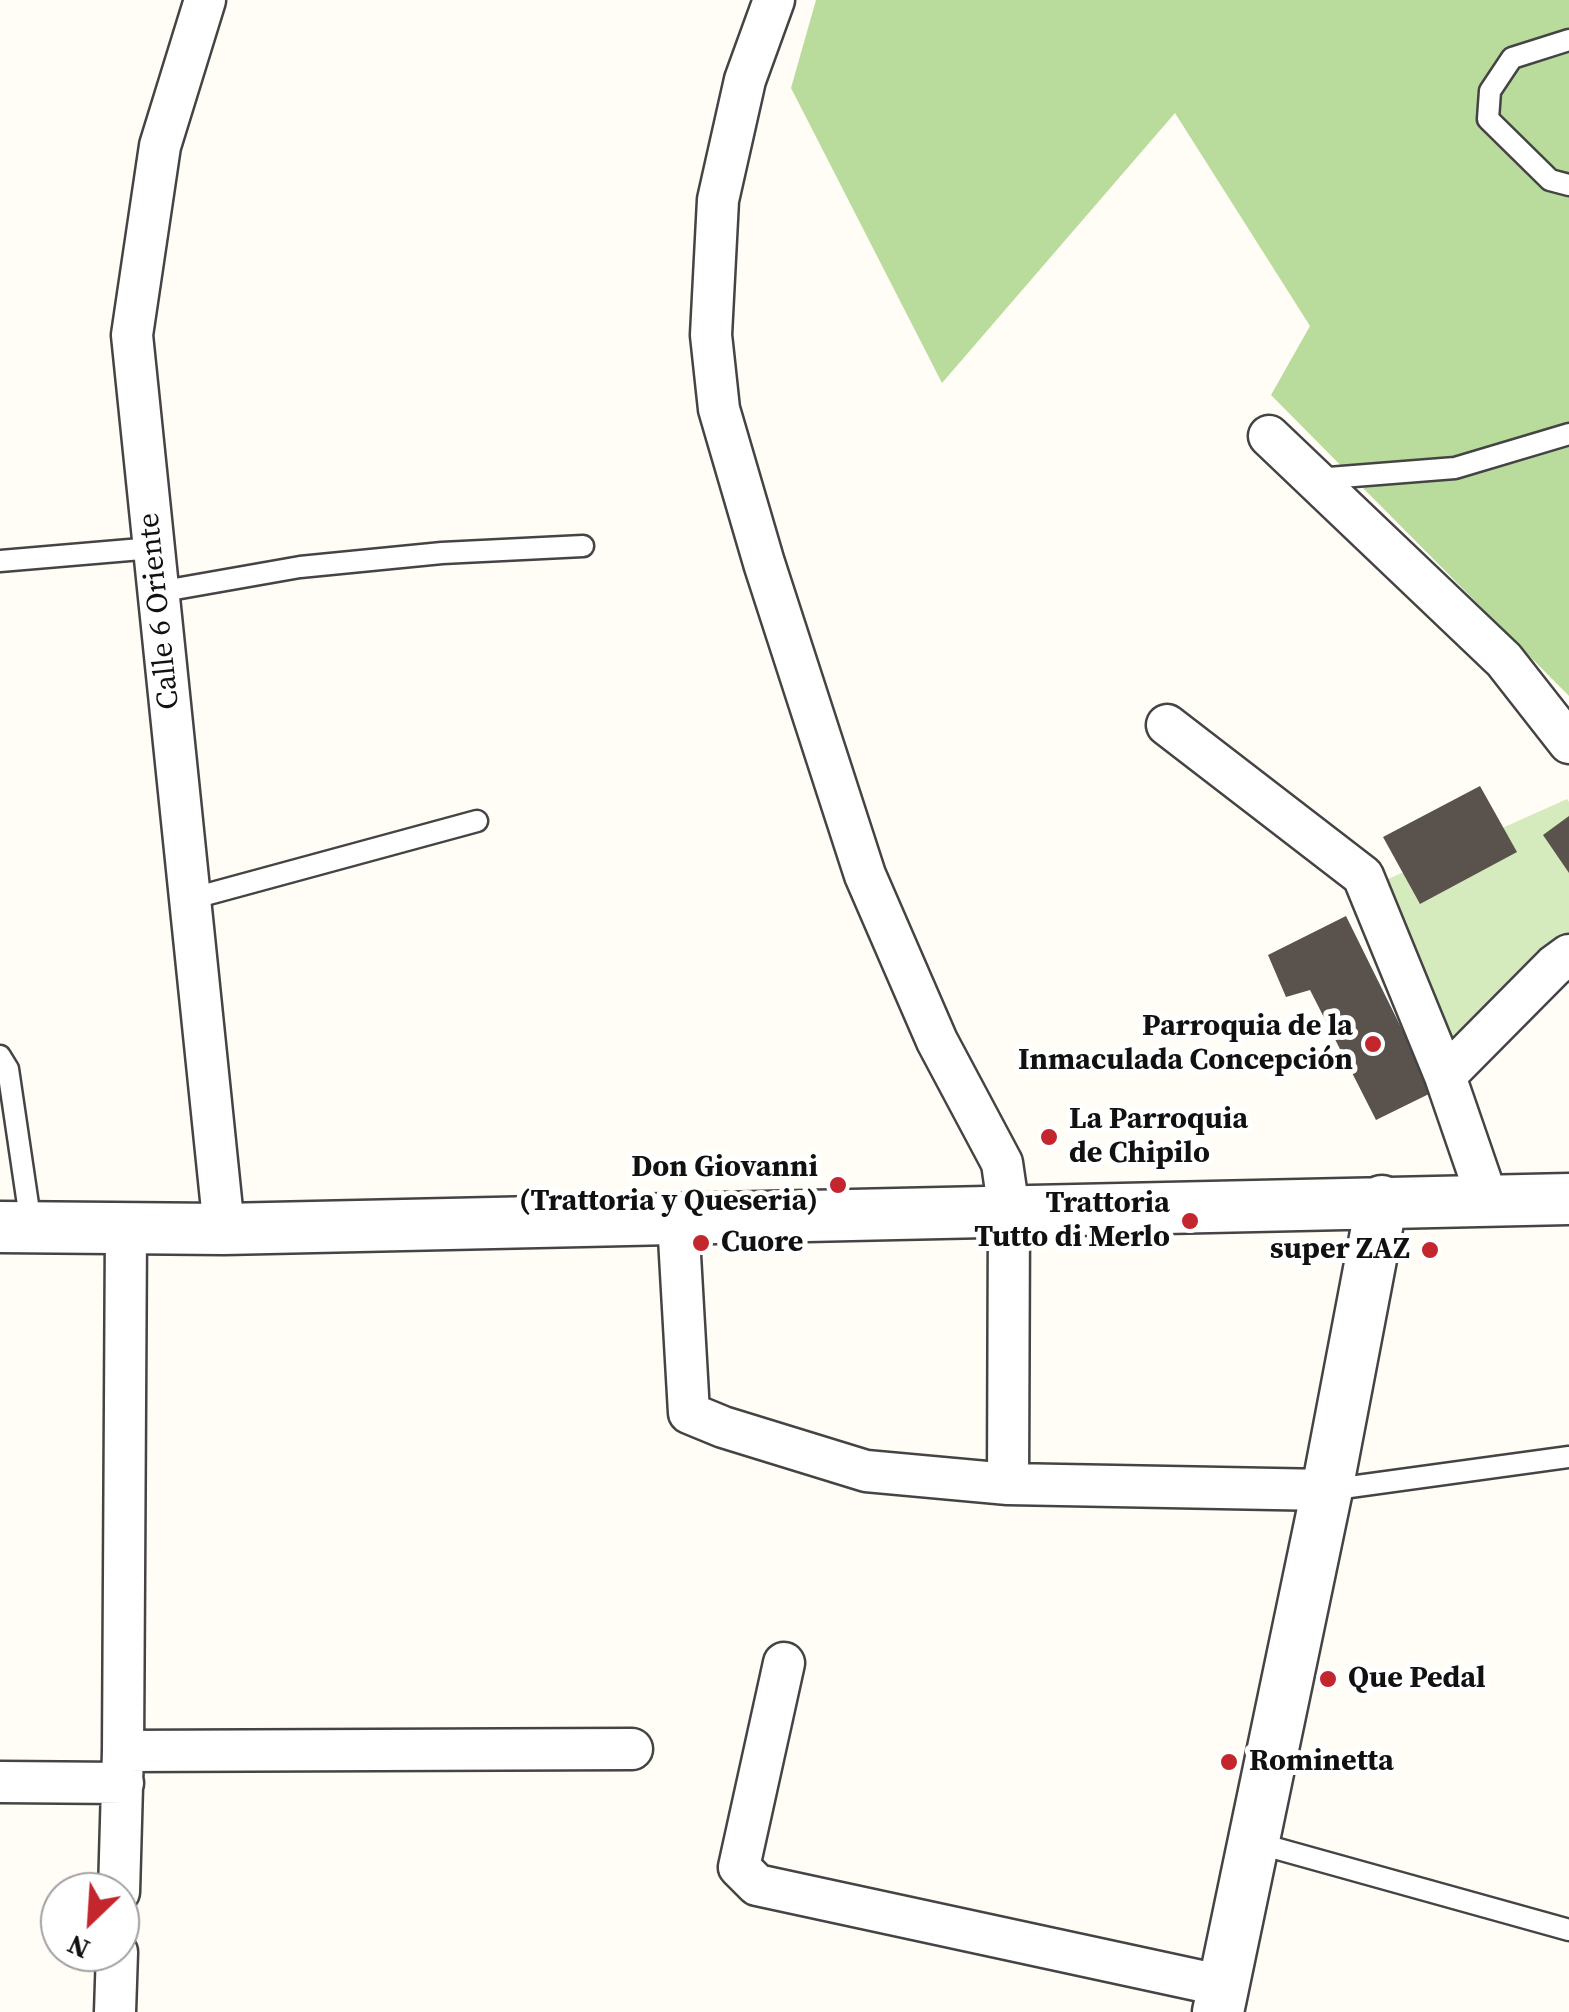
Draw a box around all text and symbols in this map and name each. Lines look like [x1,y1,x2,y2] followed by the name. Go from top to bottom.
[132,511,188,711] street label: Calle 6 Oriente
[1018,1009,1353,1080] place label: Parroquia de la Inmaculada Concepción
[1362,1033,1384,1055] marker: Parroquia de la Inmaculada Concepción
[1069,1102,1248,1172] place label: La Parroquia de Chipilo
[1038,1126,1060,1148] marker: La Parroquia de Chipilo
[519,1150,818,1220] place label: Don Giovanni (Trattoria y Queseria)
[827,1174,849,1196] marker: Don Giovanni (Trattoria y Queseria)
[974,1186,1170,1256] place label: Trattoria Tutto di Merlo
[1179,1210,1201,1232] marker: Trattoria Tutto di Merlo
[721,1225,803,1261] place label: Cuore
[690,1232,712,1254] marker: Cuore
[1270,1232,1410,1268] place label: super ZAZ
[1419,1239,1441,1261] marker: super ZAZ
[1348,1661,1486,1697] place label: Que Pedal
[1317,1668,1339,1690] marker: Que Pedal
[1249,1744,1394,1780] place label: Rominetta
[1218,1751,1240,1773] marker: Rominetta
[40,1872,140,1972] north arrow
[61,1926,95,1969] text: N

